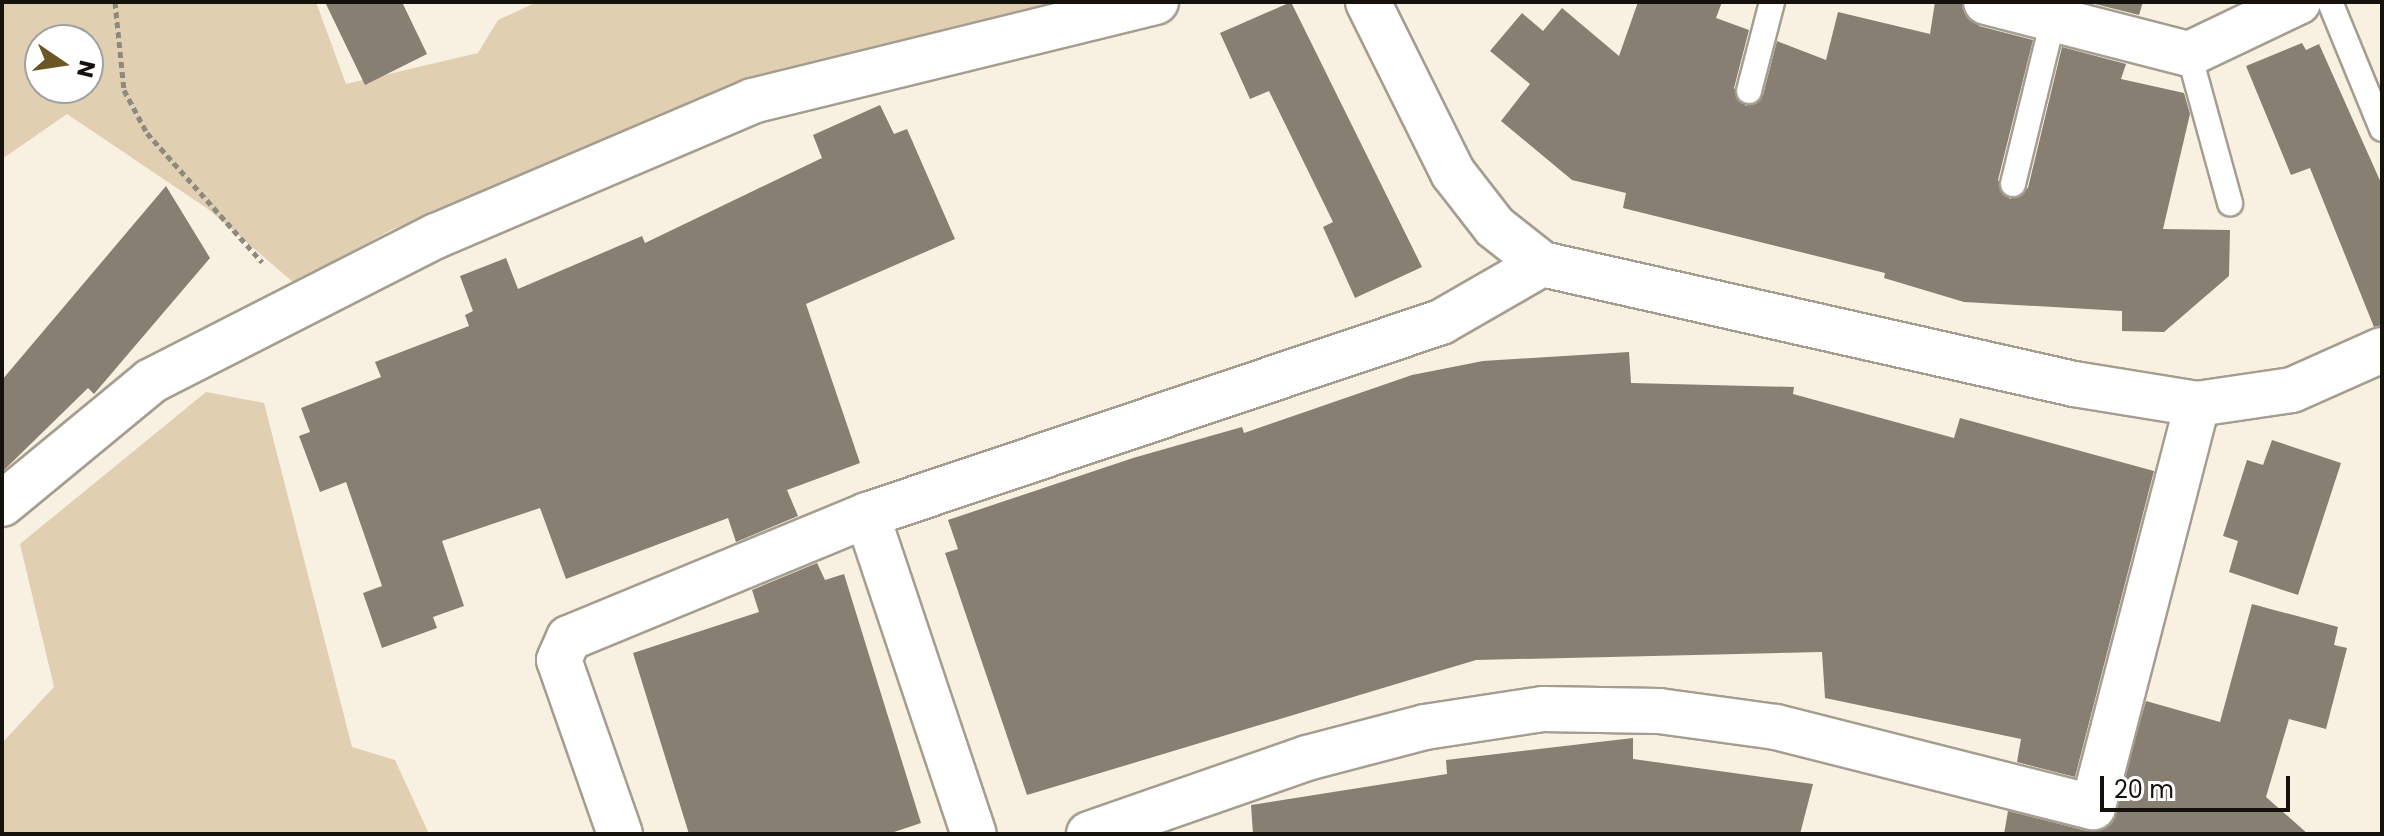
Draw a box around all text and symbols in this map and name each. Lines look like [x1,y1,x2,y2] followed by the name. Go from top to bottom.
[24,24,104,104] north arrow
[69,58,103,81] text: N
[2104,760,2294,810] scale bar
[2114,773,2174,806] text: 20 m

